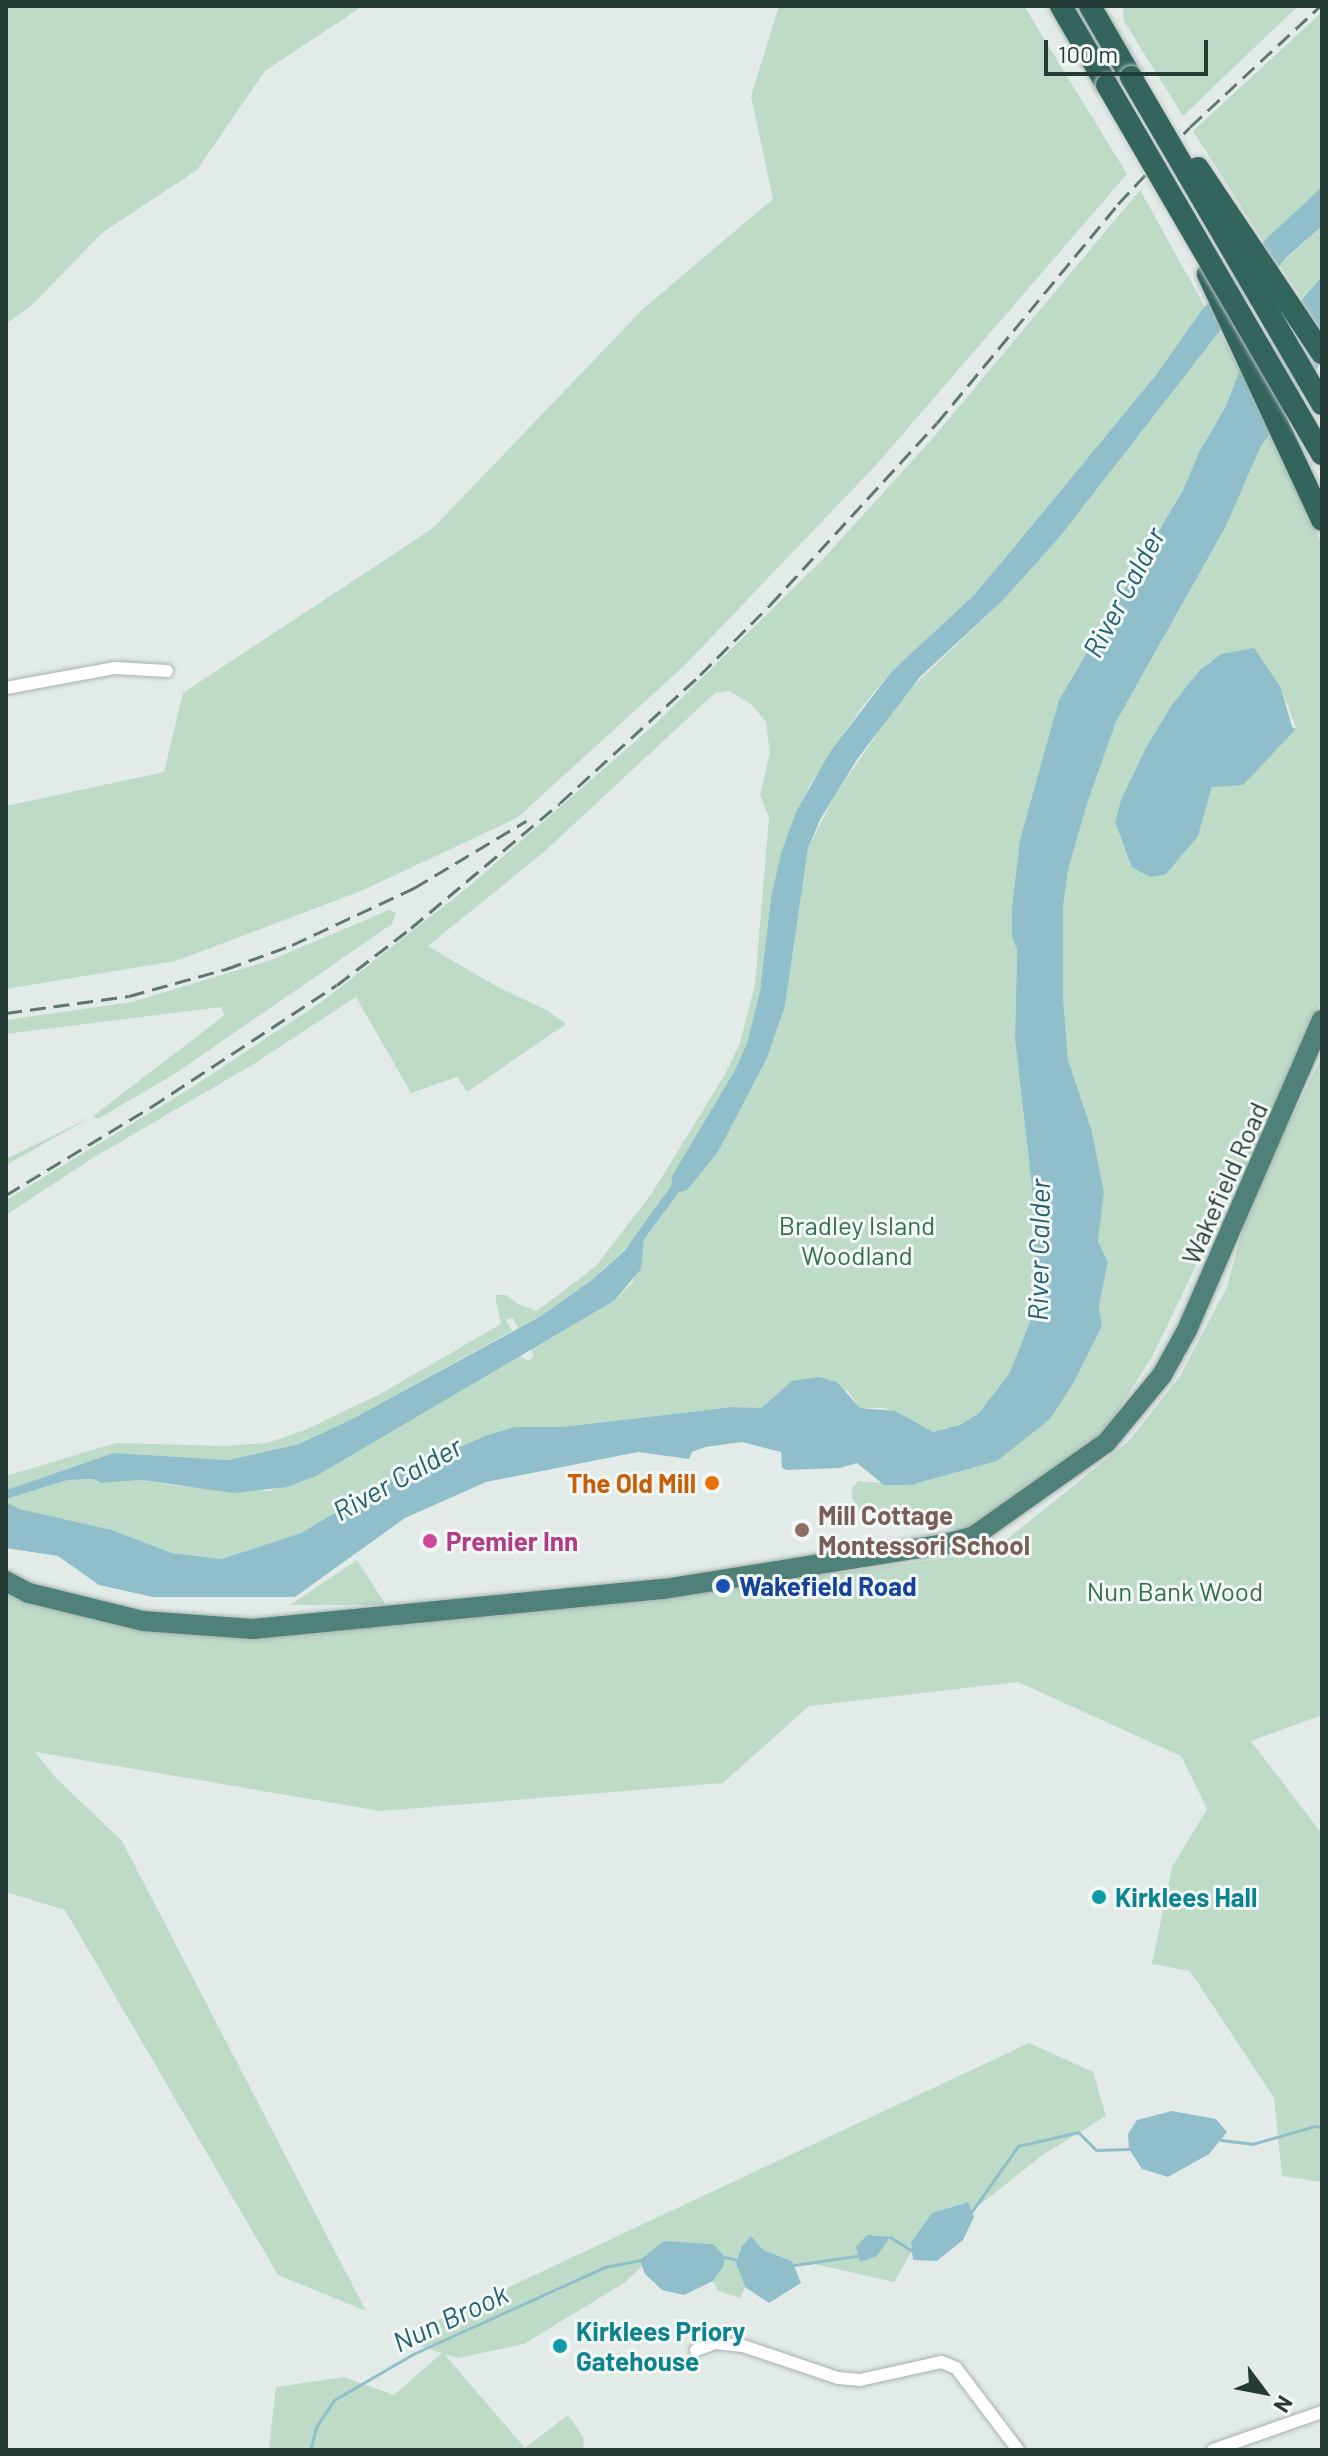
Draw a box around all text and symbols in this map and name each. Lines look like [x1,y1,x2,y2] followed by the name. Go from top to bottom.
[1048,24,1212,74] scale bar
[1058,39,1118,68] text: 100 m
[1075,521,1171,663] water label: River Calder
[1174,1097,1274,1269] street label: Wakefield Road
[1020,1179,1056,1321] water label: River Calder
[779,1209,935,1270] park label: Bradley Island Woodland
[327,1429,467,1527] water label: River Calder
[567,1467,696,1499] place label: The Old Mill
[703,1474,721,1492] marker: The Old Mill
[818,1499,1030,1560] place label: Mill Cottage Montessori School
[793,1521,811,1539] marker: Mill Cottage Montessori School
[446,1525,578,1557] place label: Premier Inn
[421,1532,439,1550] marker: Premier Inn
[739,1570,917,1602] place label: Wakefield Road
[1087,1575,1263,1607] park label: Nun Bank Wood
[714,1577,732,1595] marker: Wakefield Road
[1115,1881,1257,1913] place label: Kirklees Hall
[1090,1888,1108,1906] marker: Kirklees Hall
[387,2276,513,2358] water label: Nun Brook
[576,2315,745,2376] place label: Kirklees Priory Gatehouse
[551,2337,569,2355] marker: Kirklees Priory Gatehouse
[1224,2352,1304,2432] north arrow
[1269,2392,1299,2418] text: N

